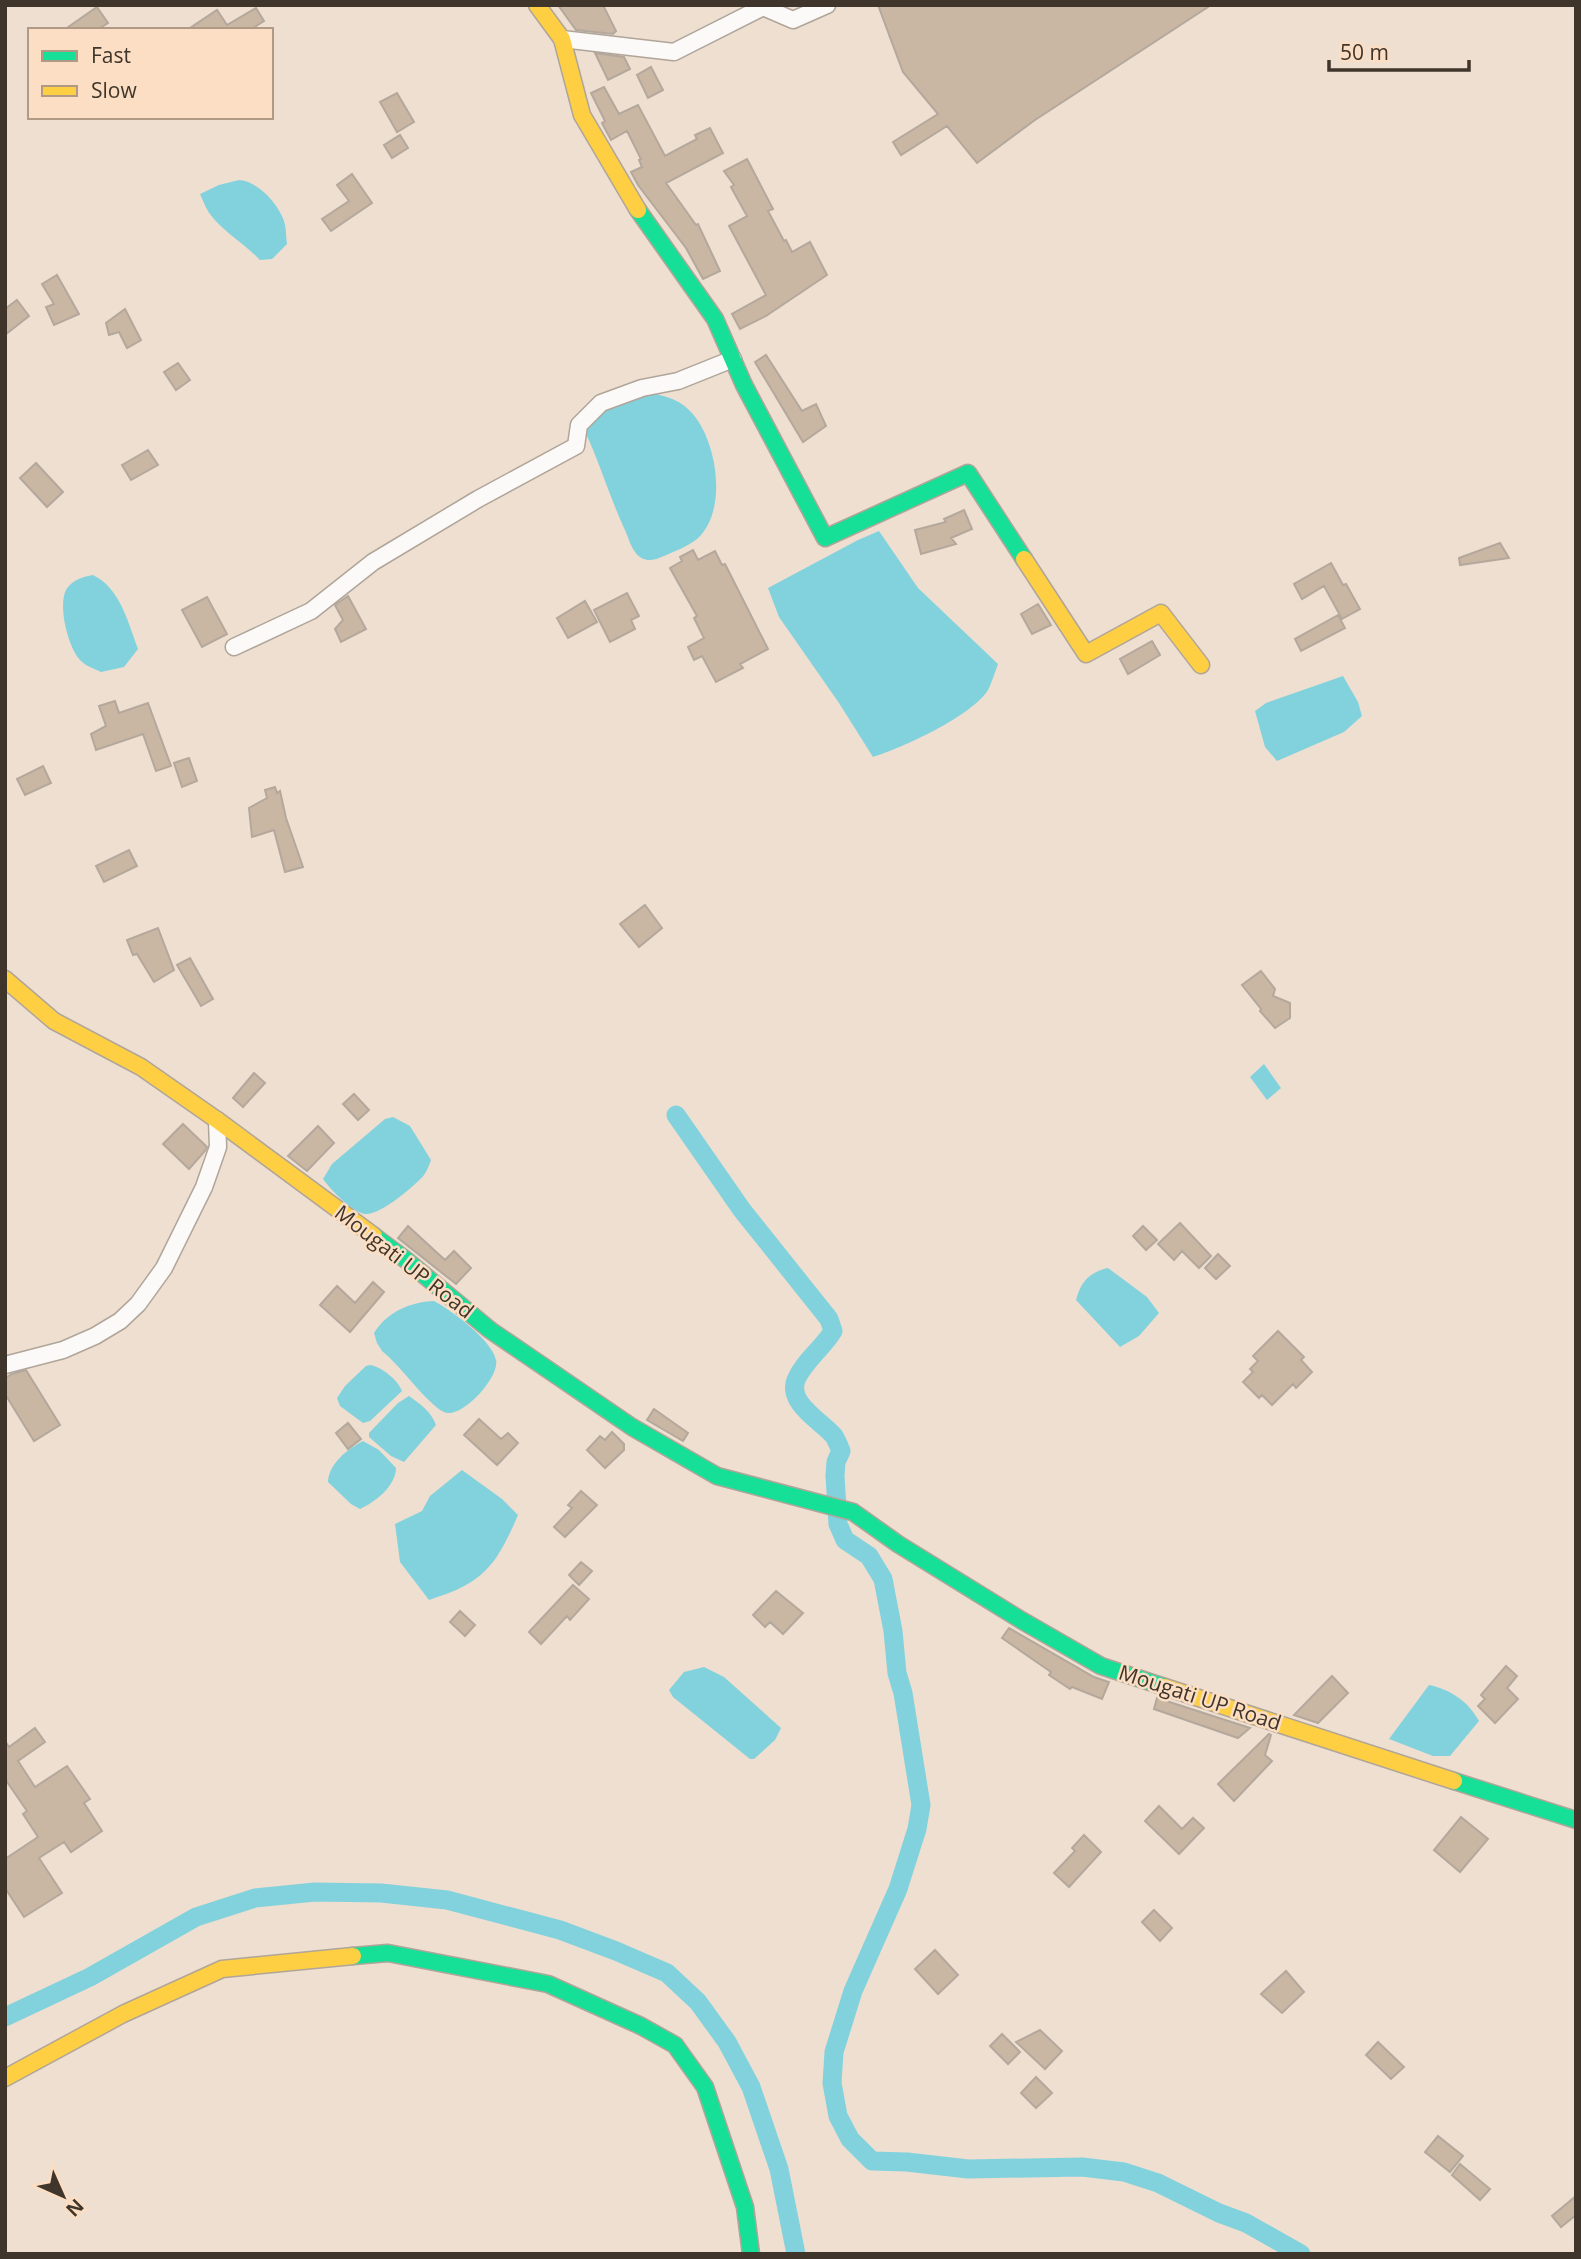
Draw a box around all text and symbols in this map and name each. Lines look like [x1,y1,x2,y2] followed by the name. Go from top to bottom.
[28,28,273,119] legend
[1329,28,1469,72] scale bar
[1340,38,1389,66] text: 50 m
[91,41,131,69] text: Fast
[91,76,137,104] text: Slow
[329,1198,480,1324] street label: Mougati UP Road
[1116,1658,1285,1737] street label: Mougati UP Road
[28,2161,98,2231] north arrow
[60,2193,90,2223] text: N

